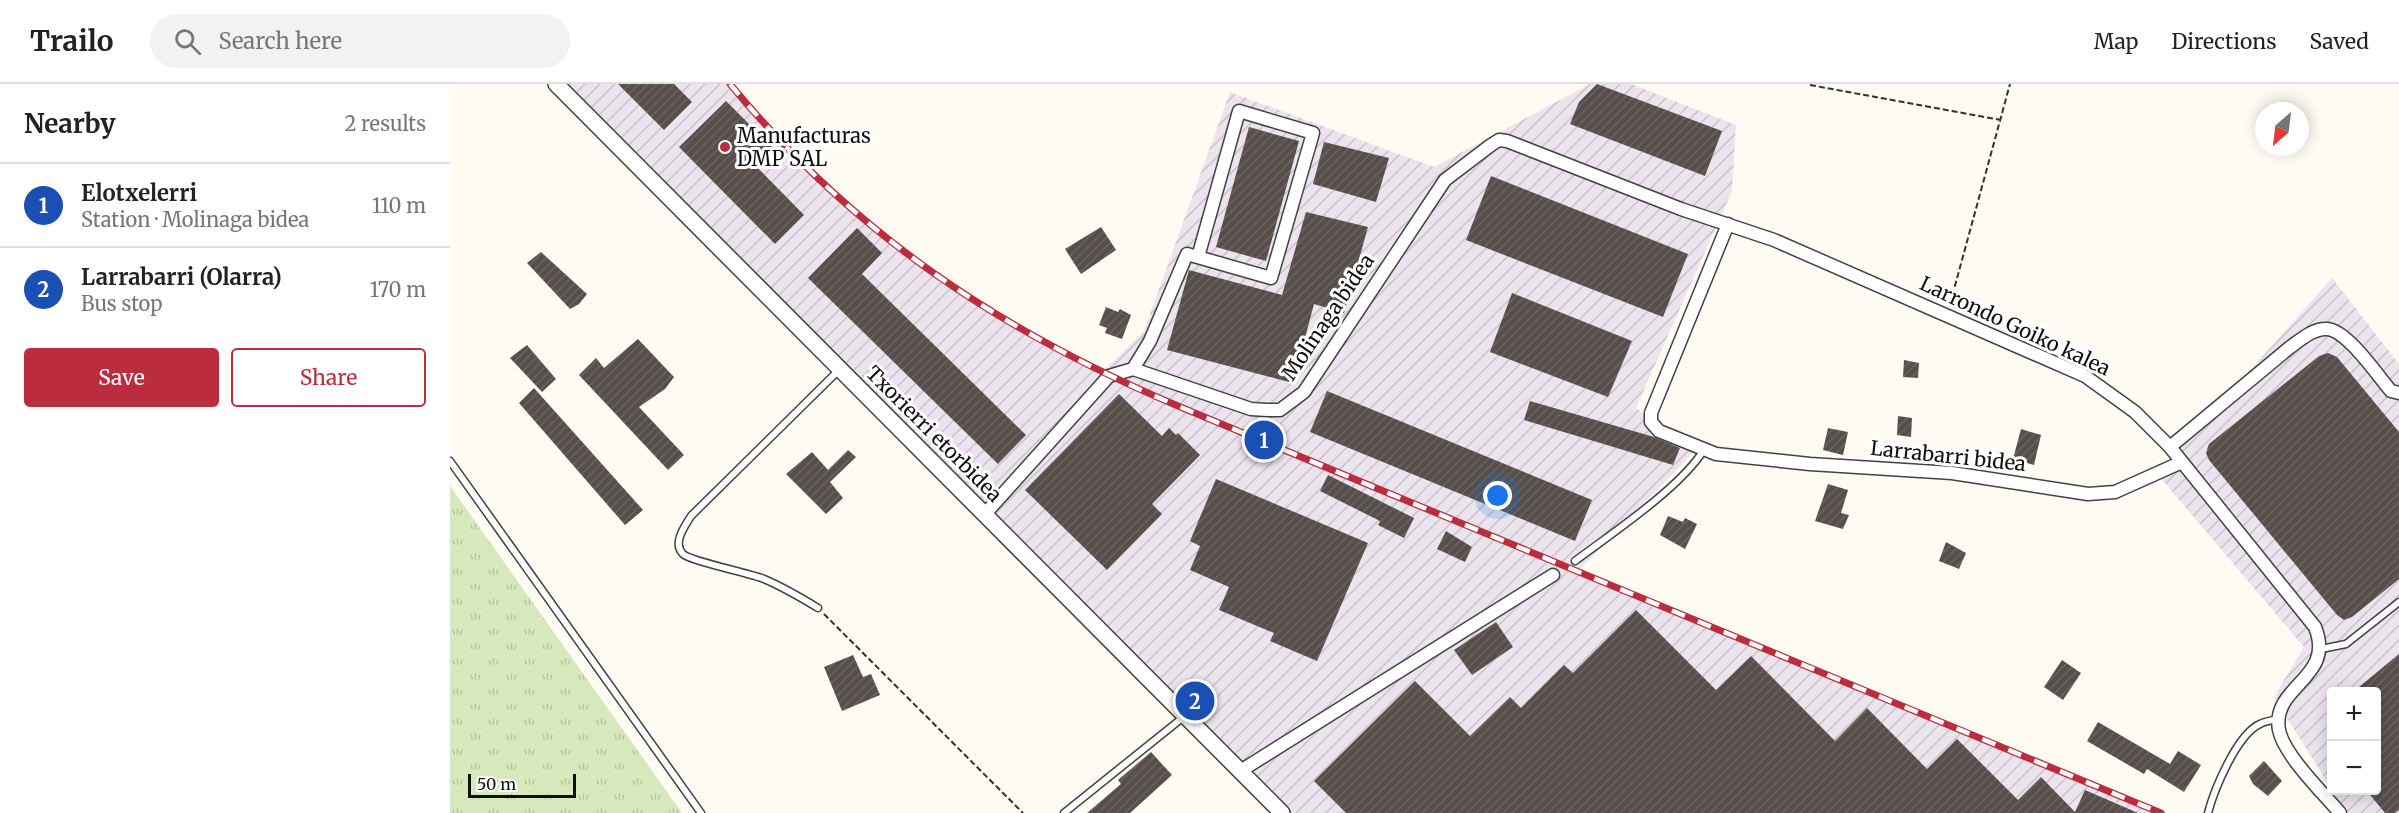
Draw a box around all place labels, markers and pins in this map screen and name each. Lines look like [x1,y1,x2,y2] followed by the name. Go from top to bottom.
[737,123,871,171] place label: Manufacturas DMP SAL
[718,140,732,154] marker: Manufacturas DMP SAL
[1244,418,1284,462] pin: 1
[1176,678,1214,724] pin: 2

